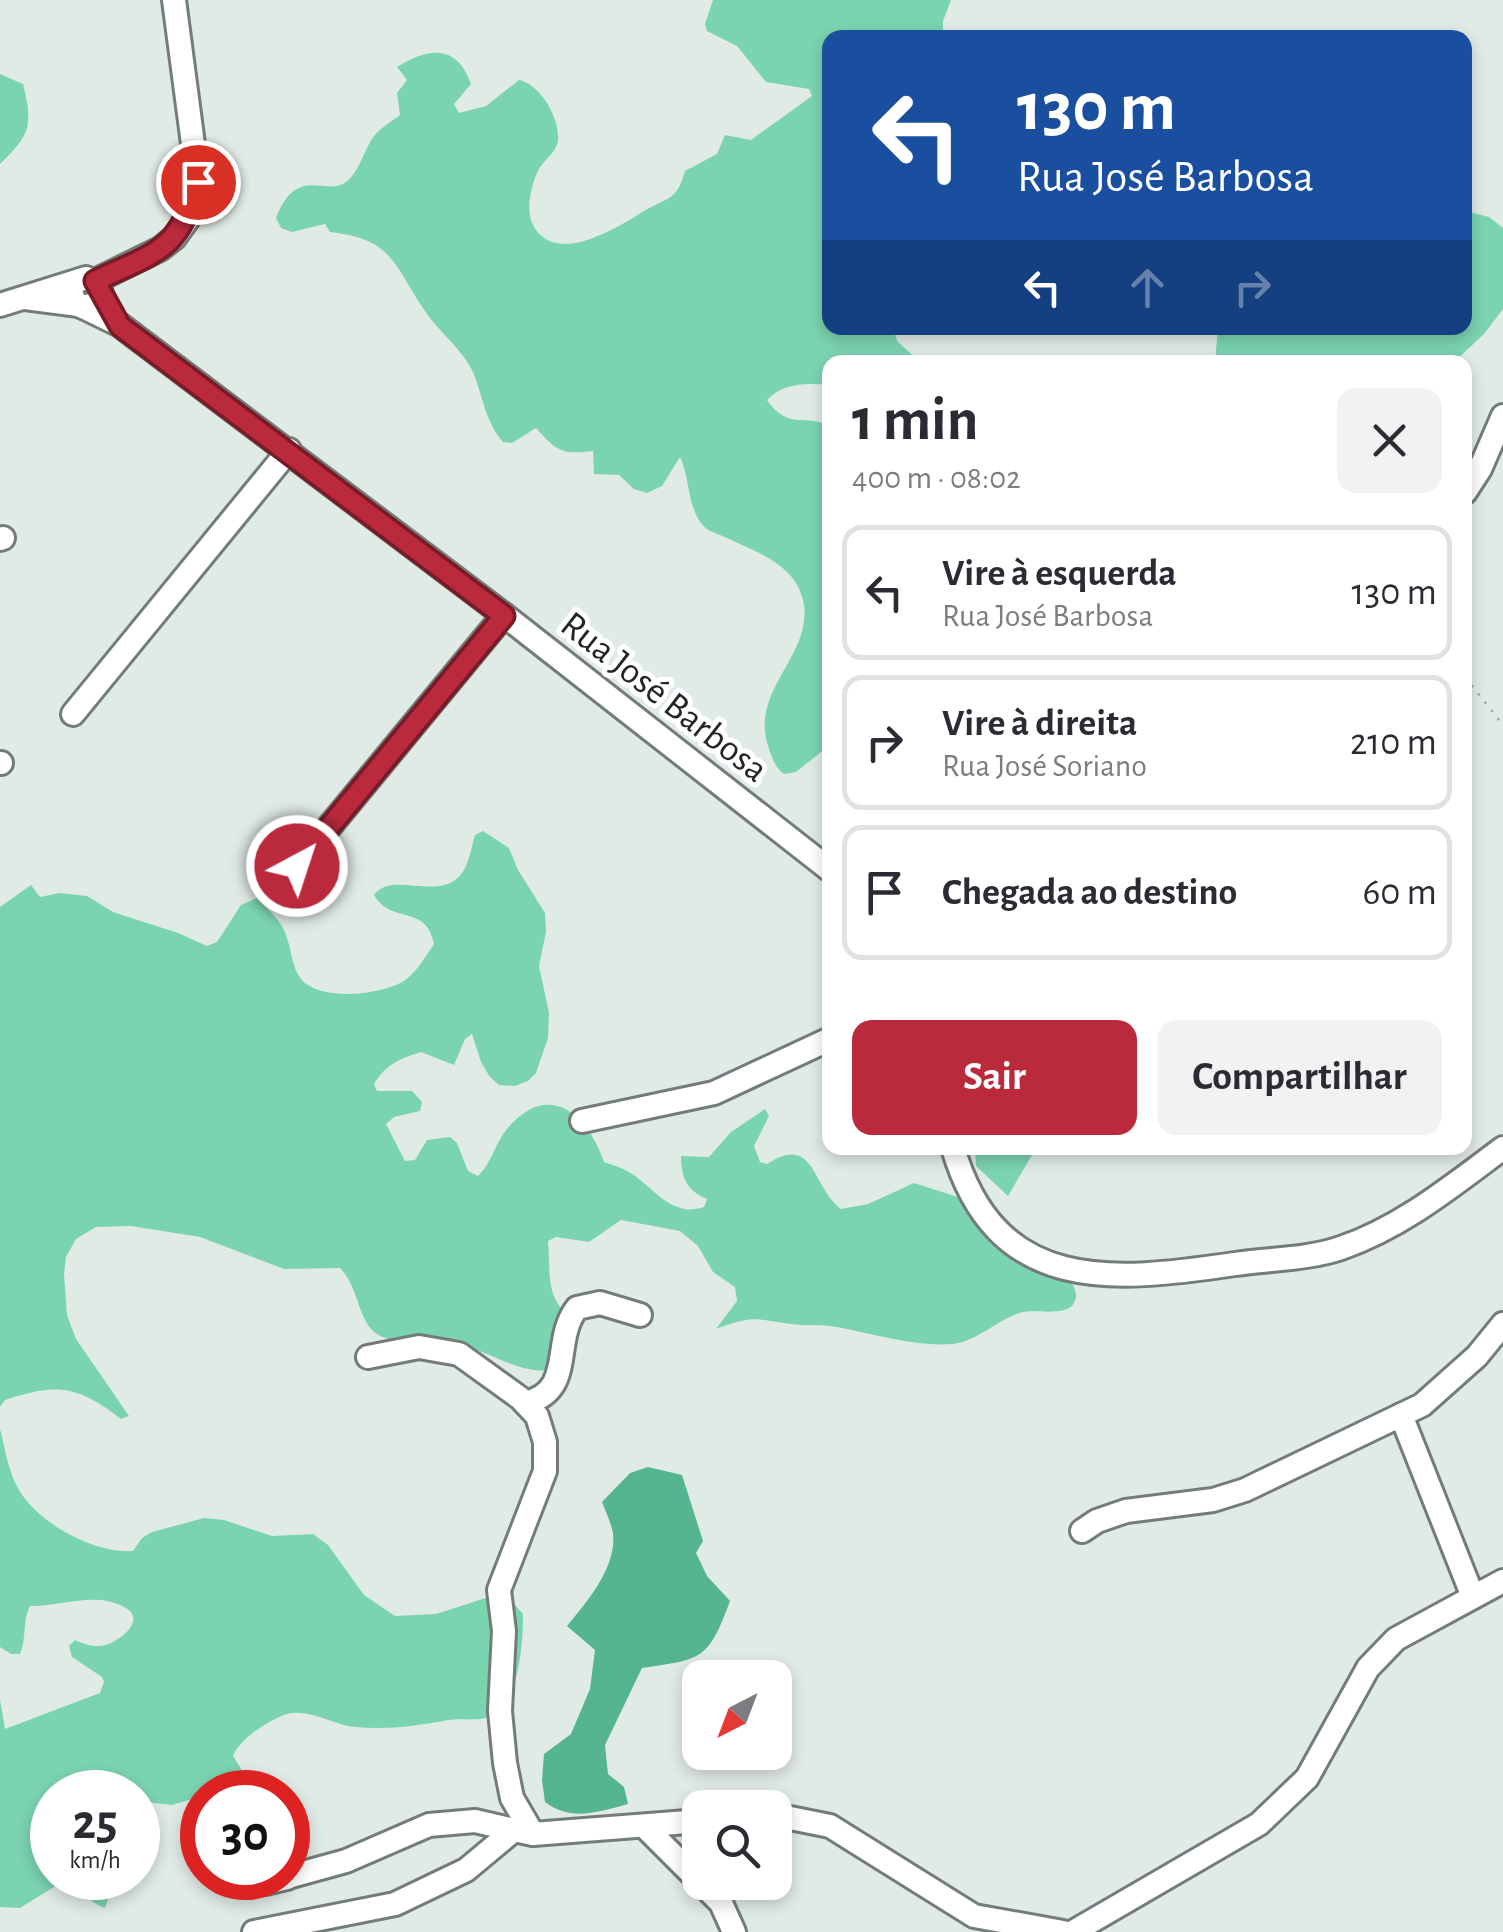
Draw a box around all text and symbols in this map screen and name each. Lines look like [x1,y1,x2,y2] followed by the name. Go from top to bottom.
[852,70,982,200] icon: left
[1017,73,1176,143] text: 130 m
[156,140,241,225] pin
[171,155,226,210] icon: arrive
[1017,155,1314,200] text: Rua José Barbosa
[1015,260,1070,315] icon: left
[1120,260,1175,315] icon: ahead
[1225,260,1280,315] icon: right
[1337,388,1442,493] button: close
[852,391,978,451] text: 1 min
[852,462,1021,494] text: 400 m · 08:02
[942,555,1177,593] text: Vire à esquerda
[857,565,912,620] icon: left
[1352,574,1437,612] text: 130 m
[942,600,1153,632] text: Rua José Barbosa
[553,605,774,790] street label: Rua José Barbosa
[942,705,1137,743] text: Vire à direita
[857,715,912,770] icon: right
[1350,724,1437,762] text: 210 m
[942,750,1147,782] text: Rua José Soriano
[245,814,349,918] position arrow
[857,865,912,920] icon: arrive
[942,874,1237,912] text: Chegada ao destino
[1362,874,1437,912] text: 60 m
[852,1020,1137,1135] button: Sair
[1157,1020,1442,1135] button: Compartilhar
[682,1660,792,1770] north arrow
[682,1660,792,1900] map controls
[180,1770,310,1900] speed limit sign: 30
[682,1790,792,1900] button: search
[72,1798,118,1848] text: 25
[69,1848,121,1873] text: km/h

